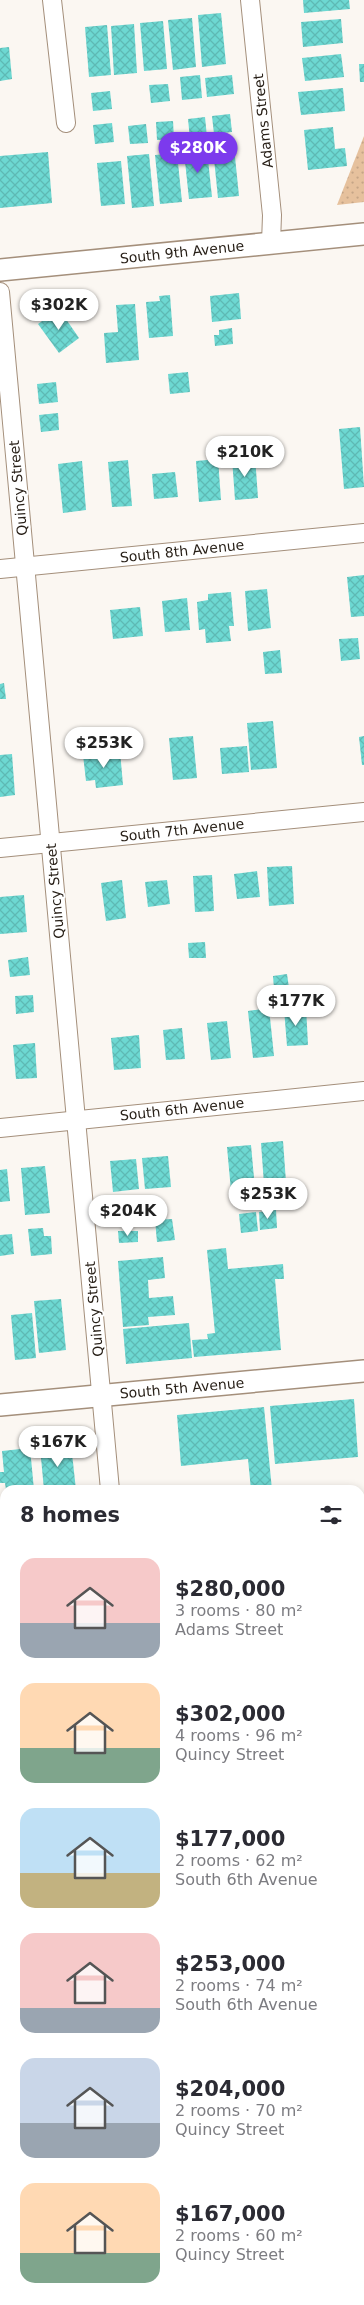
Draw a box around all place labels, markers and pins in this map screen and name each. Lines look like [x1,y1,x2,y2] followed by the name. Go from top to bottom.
[163,132,233,174] pin: $280K
[24,288,94,331] pin: $302K
[210,436,280,478] pin: $210K
[69,726,139,769] pin: $253K
[261,984,331,1027] pin: $177K
[233,1178,303,1220] pin: $253K
[93,1194,163,1237] pin: $204K
[23,1426,93,1468] pin: $167K

